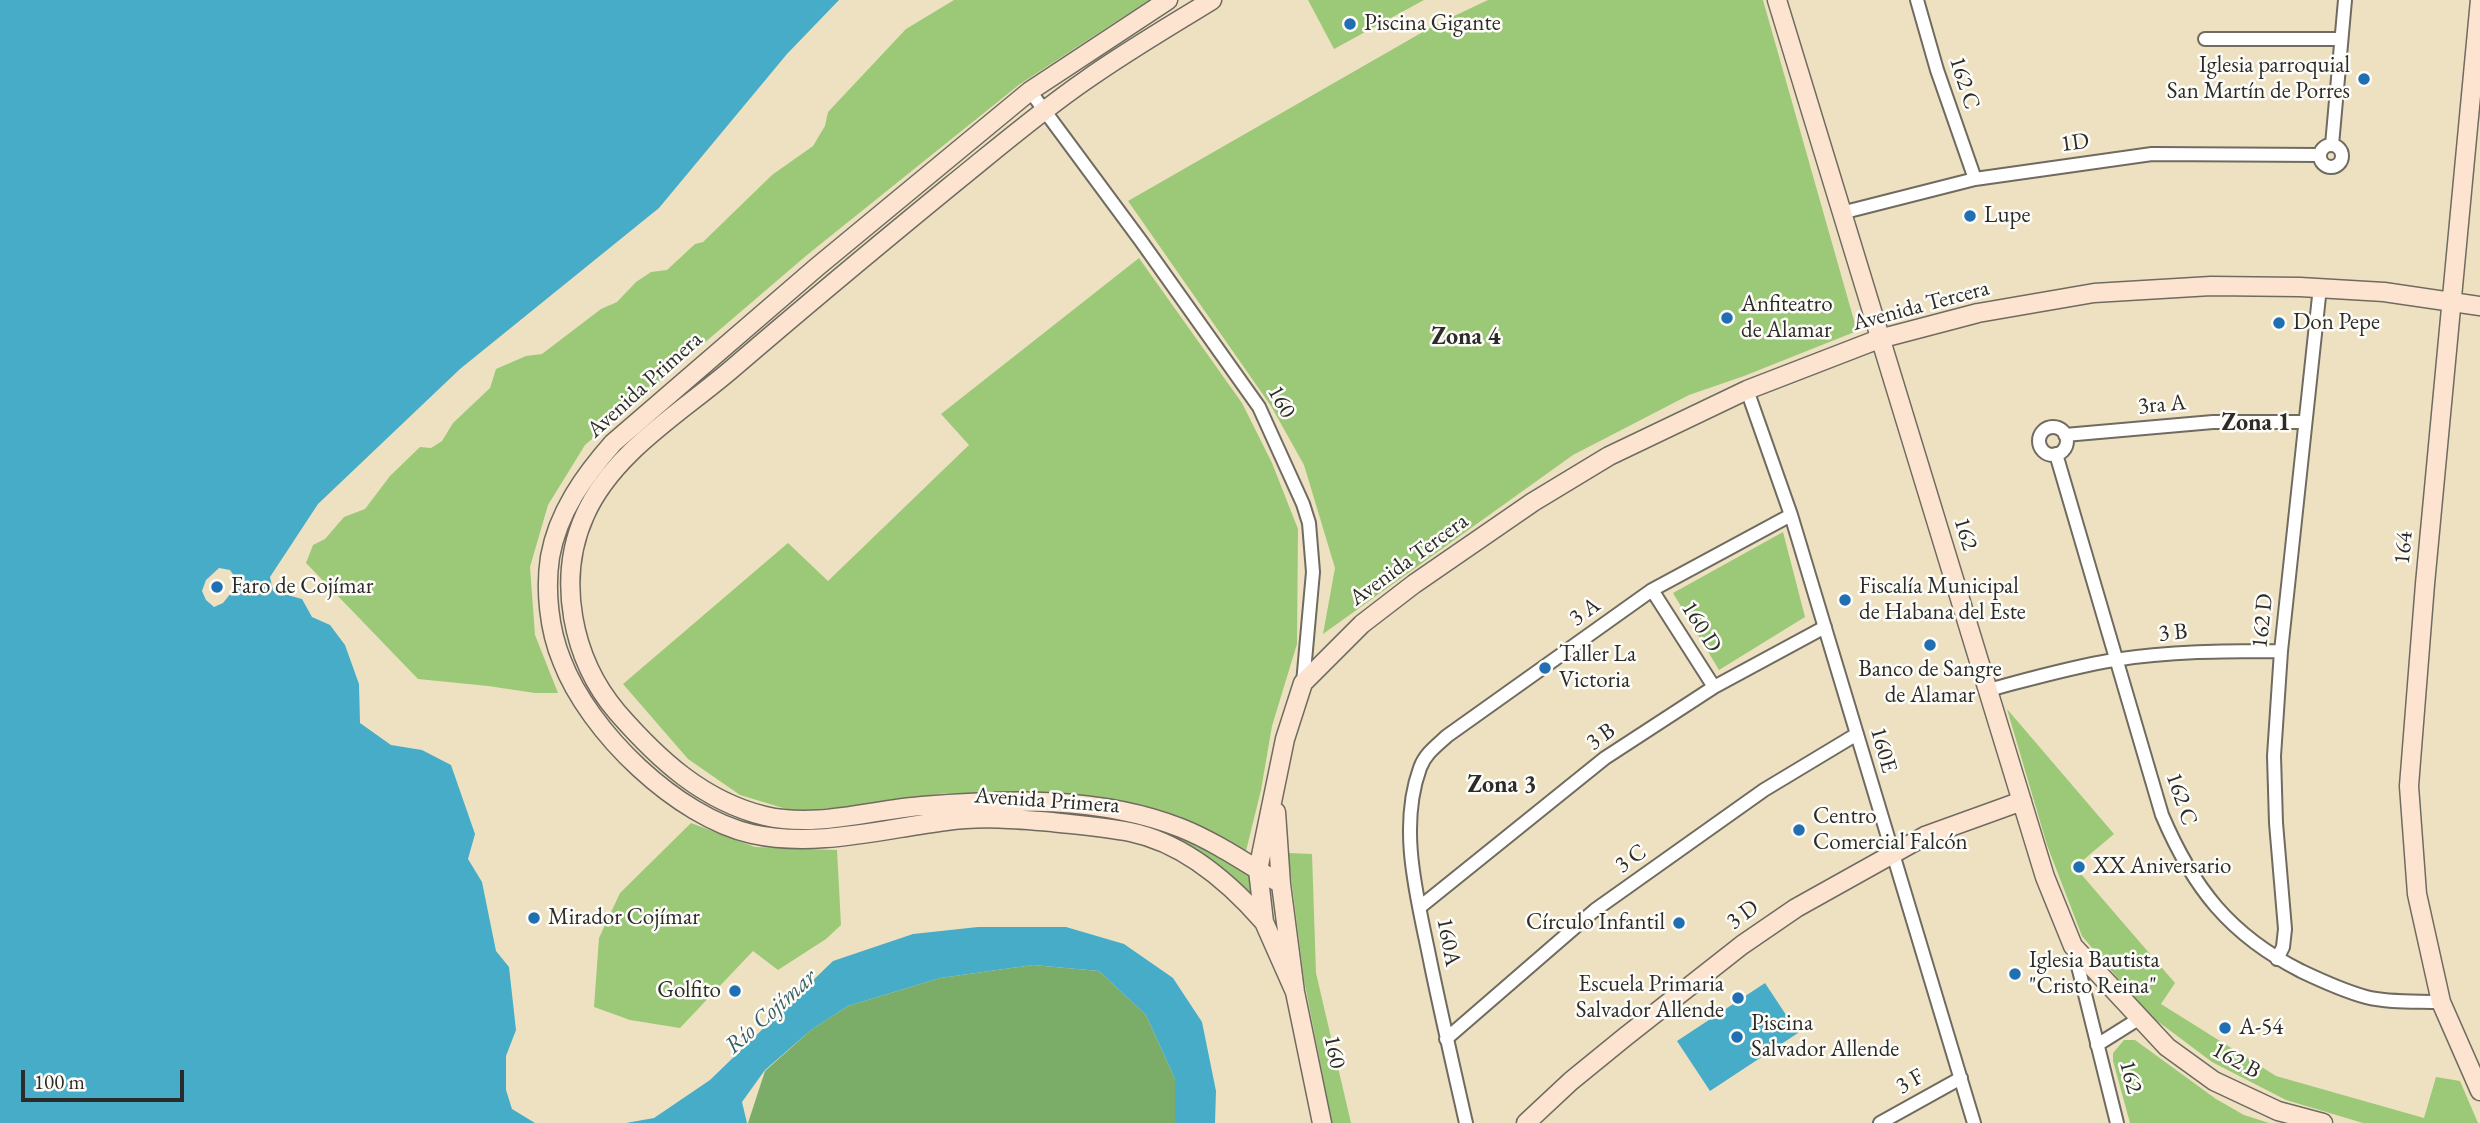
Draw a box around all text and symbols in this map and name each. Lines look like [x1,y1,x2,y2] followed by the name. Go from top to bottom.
[1364,10,1501,38] place label: Piscina Gigante
[1342,16,1358,32] marker: Piscina Gigante
[2167,52,2350,106] place label: Iglesia parroquial San Martín de Porres
[1943,53,1985,113] street label: 162 C
[2356,71,2372,87] marker: Iglesia parroquial San Martín de Porres
[2059,127,2091,159] street label: 1D
[1984,202,2030,230] place label: Lupe
[1962,208,1978,224] marker: Lupe
[1850,275,1992,337] street label: Avenida Tercera
[1741,291,1833,345] place label: Anfiteatro de Alamar
[2293,309,2380,337] place label: Don Pepe
[1719,310,1735,326] marker: Anfiteatro de Alamar
[2271,315,2287,331] marker: Don Pepe
[1432,323,1500,351] district label: Zona 4
[582,326,708,444] street label: Avenida Primera
[1261,381,1301,423] street label: 160
[2137,389,2187,421] street label: 3ra A
[2222,409,2290,437] district label: Zona 1
[1344,508,1474,612] street label: Avenida Tercera
[1947,514,1983,554] street label: 162
[2389,530,2419,566] street label: 164
[231,573,373,601] place label: Faro de Cojímar
[1859,573,2026,627] place label: Fiscalía Municipal de Habana del Este
[209,579,225,595] marker: Faro de Cojímar
[1564,592,1606,632] street label: 3 A
[1837,592,1853,608] marker: Fiscalía Municipal de Habana del Este
[2246,592,2280,650] street label: 162 D
[1675,596,1727,658] street label: 160 D
[2157,618,2189,648] street label: 3 B
[1922,637,1938,653] marker: Banco de Sangre de Alamar
[1559,641,1636,695] place label: Taller La Victoria
[1858,656,2002,710] place label: Banco de Sangre de Alamar
[1537,660,1553,676] marker: Taller La Victoria
[1581,717,1621,757] street label: 3 B
[1863,724,1903,776] street label: 160E
[2159,769,2203,829] street label: 162 C
[1468,771,1536,799] district label: Zona 3
[973,782,1121,820] street label: Avenida Primera
[1813,803,1968,857] place label: Centro Comercial Falcón
[1791,822,1807,838] marker: Centro Comercial Falcón
[1610,839,1652,879] street label: 3 C
[2093,853,2231,881] place label: XX Aniversario
[2071,859,2087,875] marker: XX Aniversario
[1722,894,1764,936] street label: 3 D
[548,904,700,932] place label: Mirador Cojímar
[1526,909,1665,937] place label: Círculo Infantil
[526,910,542,926] marker: Mirador Cojímar
[1430,915,1466,969] street label: 160A
[1671,915,1687,931] marker: Círculo Infantil
[2029,947,2160,1001] place label: Iglesia Bautista "Cristo Reina"
[719,963,823,1061] water label: Río Cojímar
[2007,966,2023,982] marker: Iglesia Bautista "Cristo Reina"
[1576,971,1724,1025] place label: Escuela Primaria Salvador Allende
[657,977,721,1005] place label: Golfito
[727,983,743,999] marker: Golfito
[1730,990,1746,1006] marker: Escuela Primaria Salvador Allende
[1751,1010,1899,1064] place label: Piscina Salvador Allende
[2239,1014,2283,1042] place label: A-54
[2217,1020,2233,1036] marker: A-54
[1729,1029,1745,1045] marker: Piscina Salvador Allende
[1317,1033,1351,1071] street label: 160
[2207,1037,2265,1085] street label: 162 B
[24,1056,187,1100] scale bar
[2112,1057,2148,1097] street label: 162
[1891,1063,1929,1101] street label: 3 F
[34,1068,85,1095] text: 100 m

